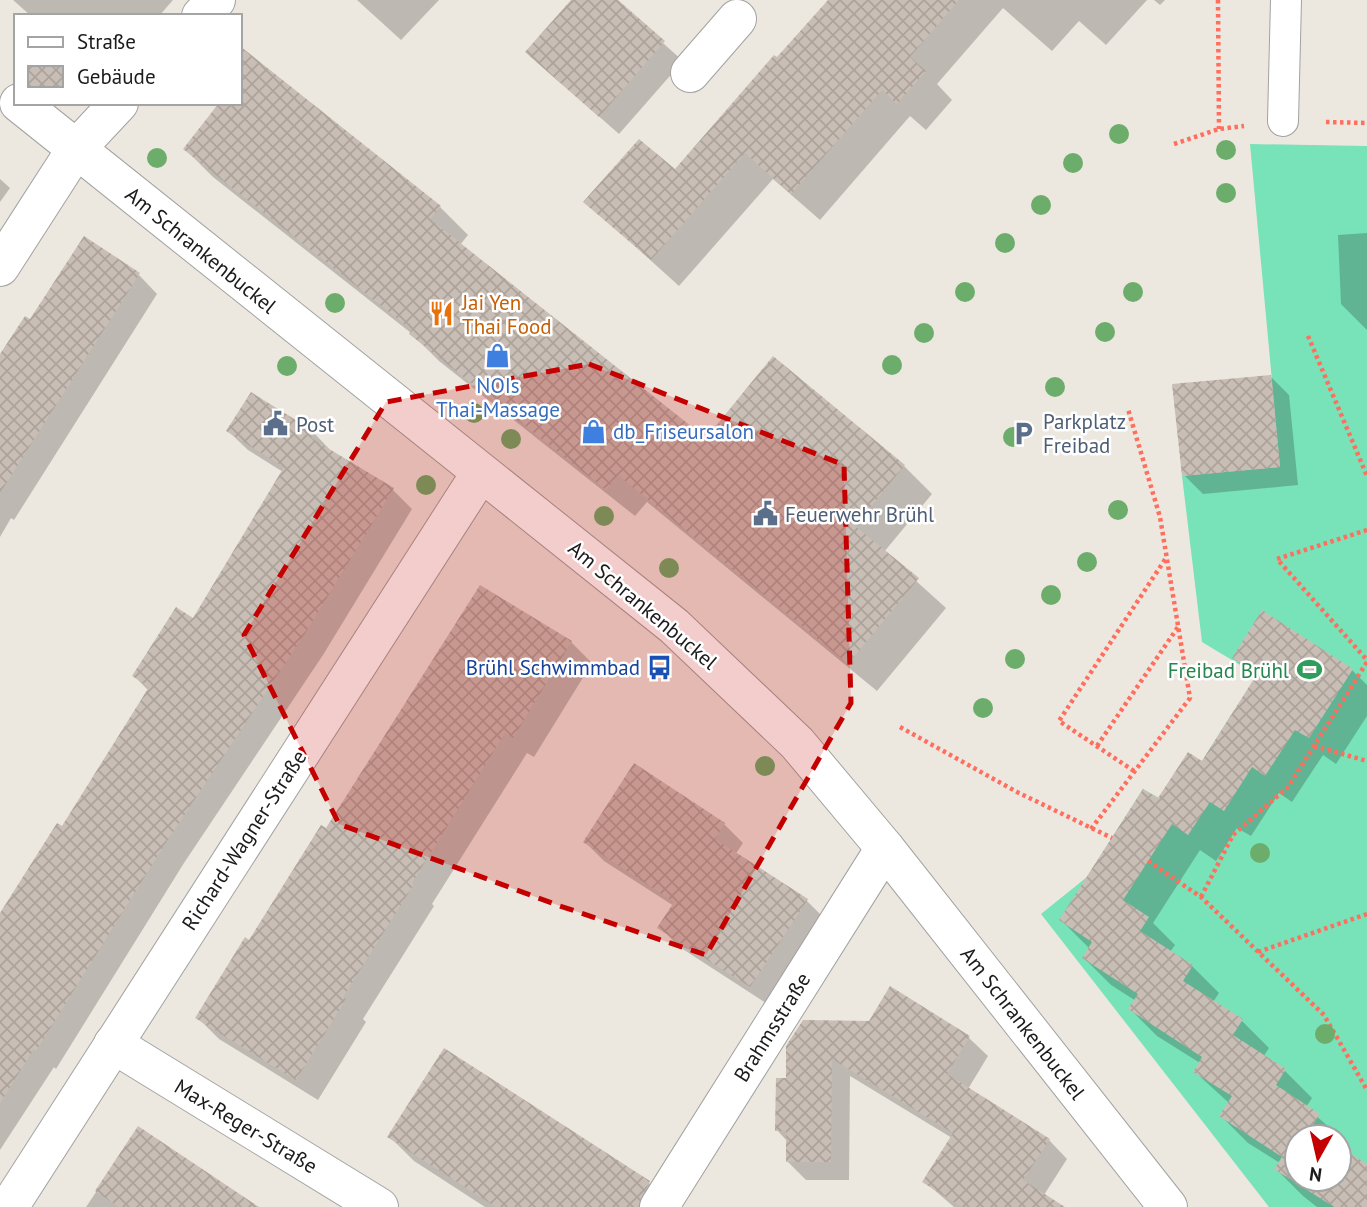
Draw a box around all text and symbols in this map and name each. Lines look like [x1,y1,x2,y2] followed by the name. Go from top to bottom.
[14,14,242,105] legend
[77,28,136,55] text: Straße
[77,63,156,90] text: Gebäude
[120,181,282,319] street label: Am Schrankenbuckel
[461,289,551,340] place label: Jai Yen Thai Food
[428,300,456,328] restaurant icon: Jai Yen Thai Food
[484,342,512,370] shop icon: NOIs Thai-Massage
[436,372,560,423] place label: NOIs Thai-Massage
[1043,408,1126,459] place label: Parkplatz Freibad
[262,410,290,438] public building icon: Post
[296,411,334,438] place label: Post
[579,417,607,445] shop icon: db_Friseursalon
[613,418,754,445] place label: db_Friseursalon
[1009,419,1037,447] parking icon: Parkplatz Freibad
[751,500,779,528] public building icon: Feuerwehr Brühl
[785,501,934,528] place label: Feuerwehr Brühl
[563,535,723,675] street label: Am Schrankenbuckel
[646,653,674,681] bus stop icon: Brühl Schwimmbad
[466,654,640,681] place label: Brühl Schwimmbad
[1295,656,1323,684] sports icon: Freibad Brühl
[1168,657,1289,684] place label: Freibad Brühl
[176,745,312,935] street label: Richard-Wagner-Straße
[955,941,1091,1105] street label: Am Schrankenbuckel
[728,967,816,1087] street label: Brahmsstraße
[170,1073,322,1179] street label: Max-Reger-Straße
[1283,1123,1353,1193] north arrow
[1308,1162,1323,1188] text: N

